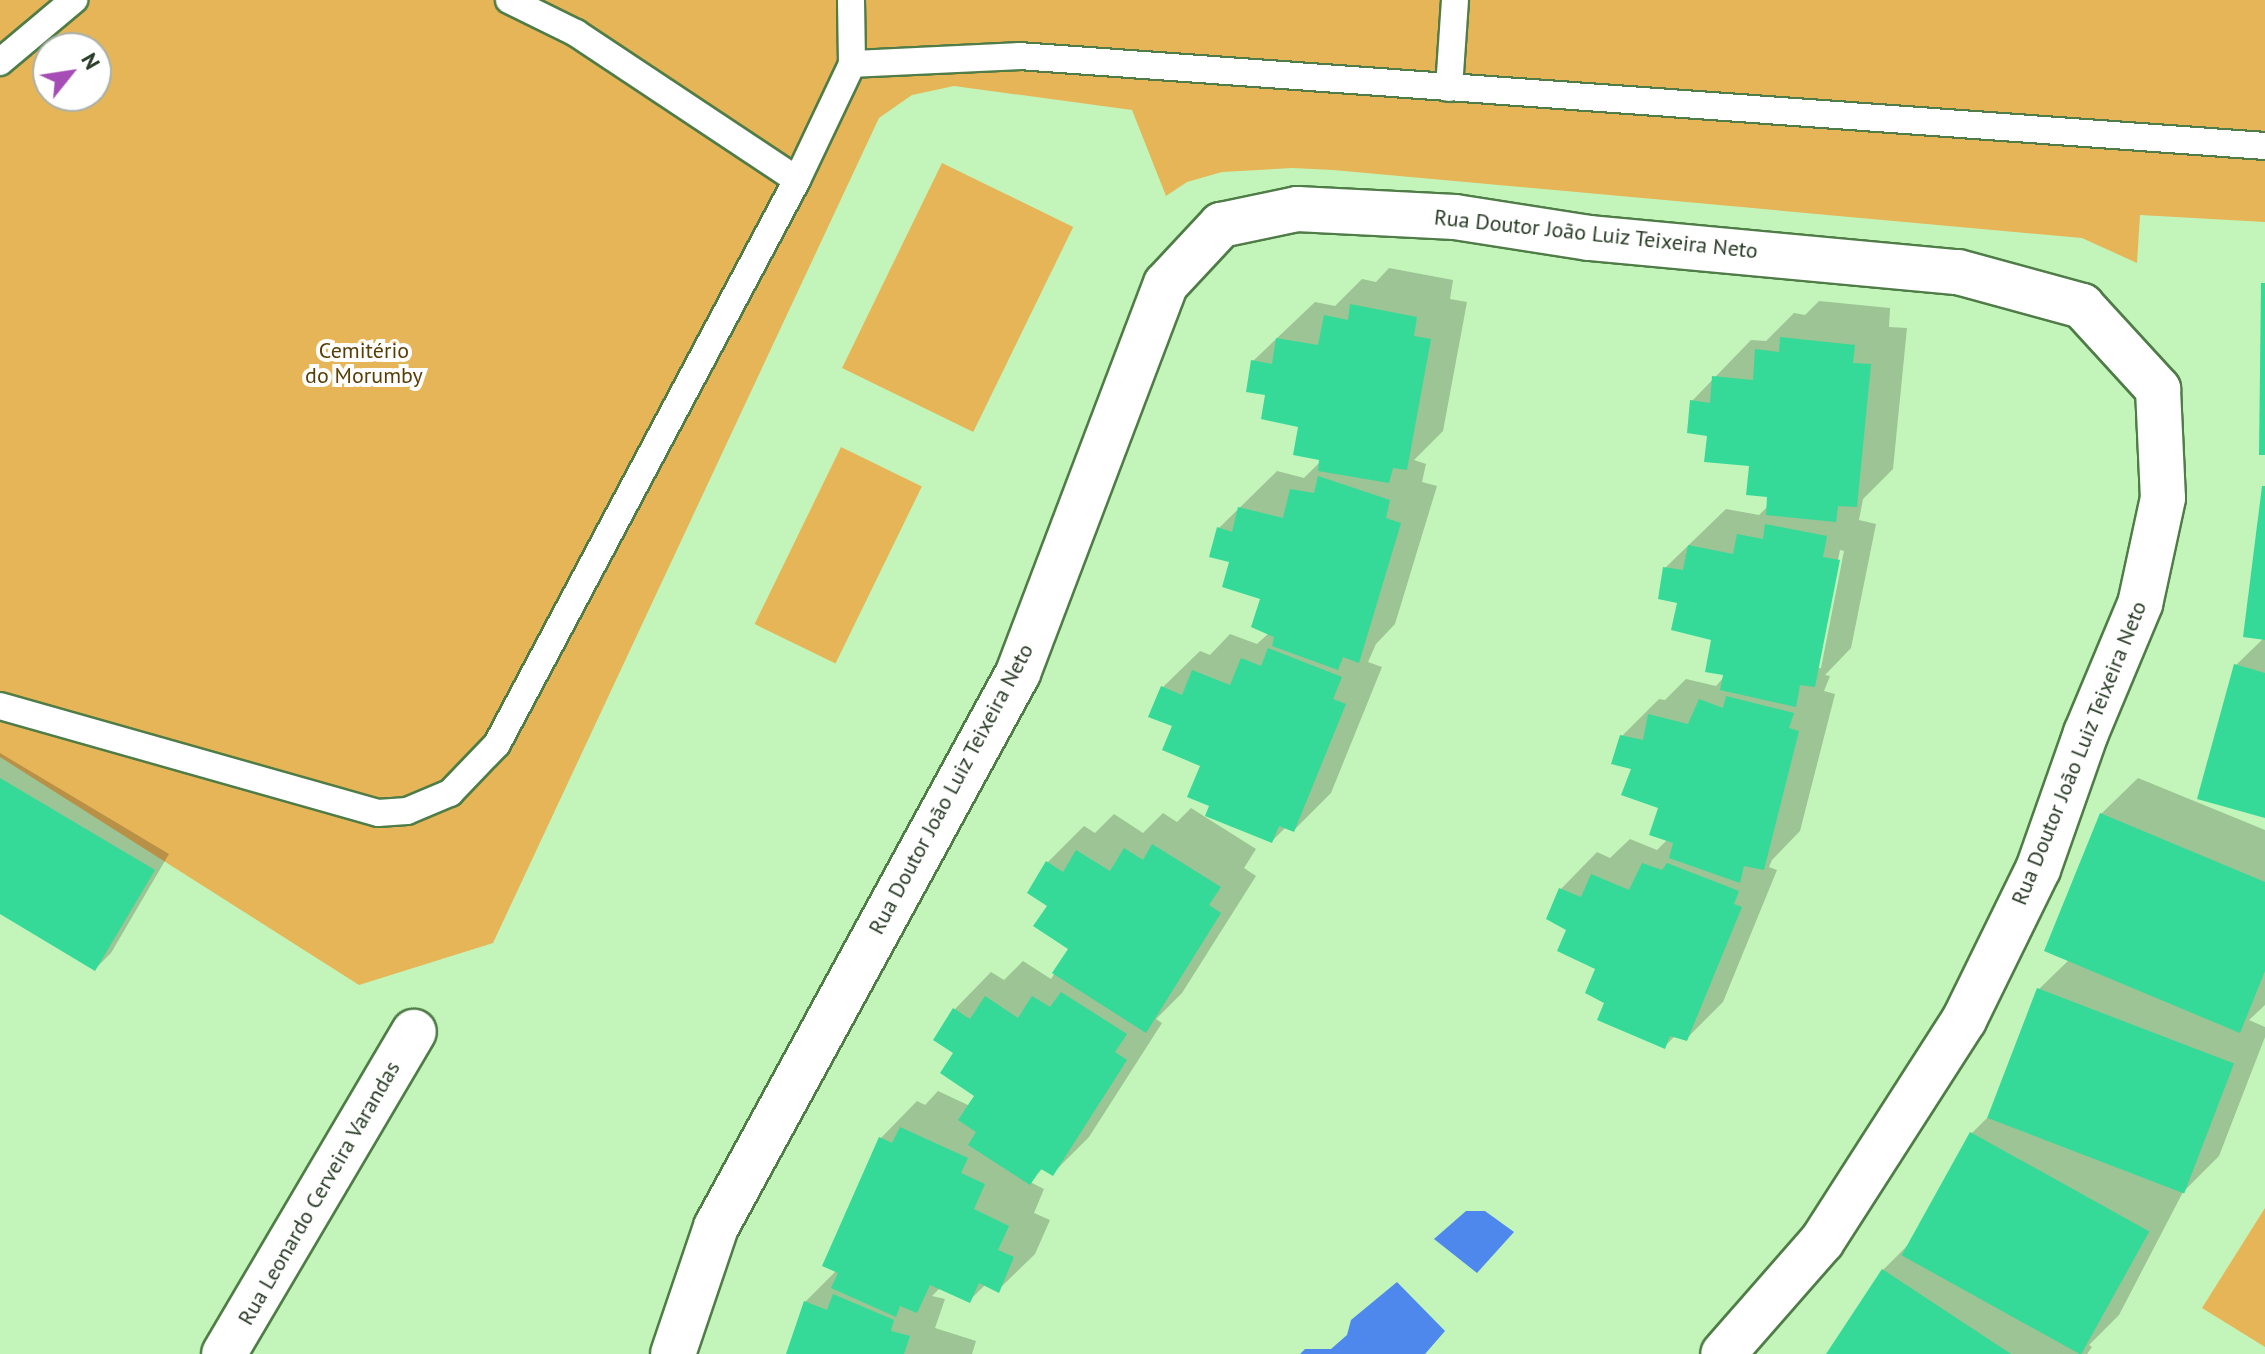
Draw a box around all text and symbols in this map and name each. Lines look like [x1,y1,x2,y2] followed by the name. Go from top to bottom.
[32,32,112,112] north arrow
[75,48,107,74] text: N
[1432,204,1760,264] street label: Rua Doutor João Luiz Teixeira Neto
[305,337,423,388] park label: Cemitério do Morumby
[2006,597,2152,909] street label: Rua Doutor João Luiz Teixeira Neto
[863,639,1039,939] street label: Rua Doutor João Luiz Teixeira Neto
[232,1056,406,1330] street label: Rua Leonardo Cerveira Varandas

